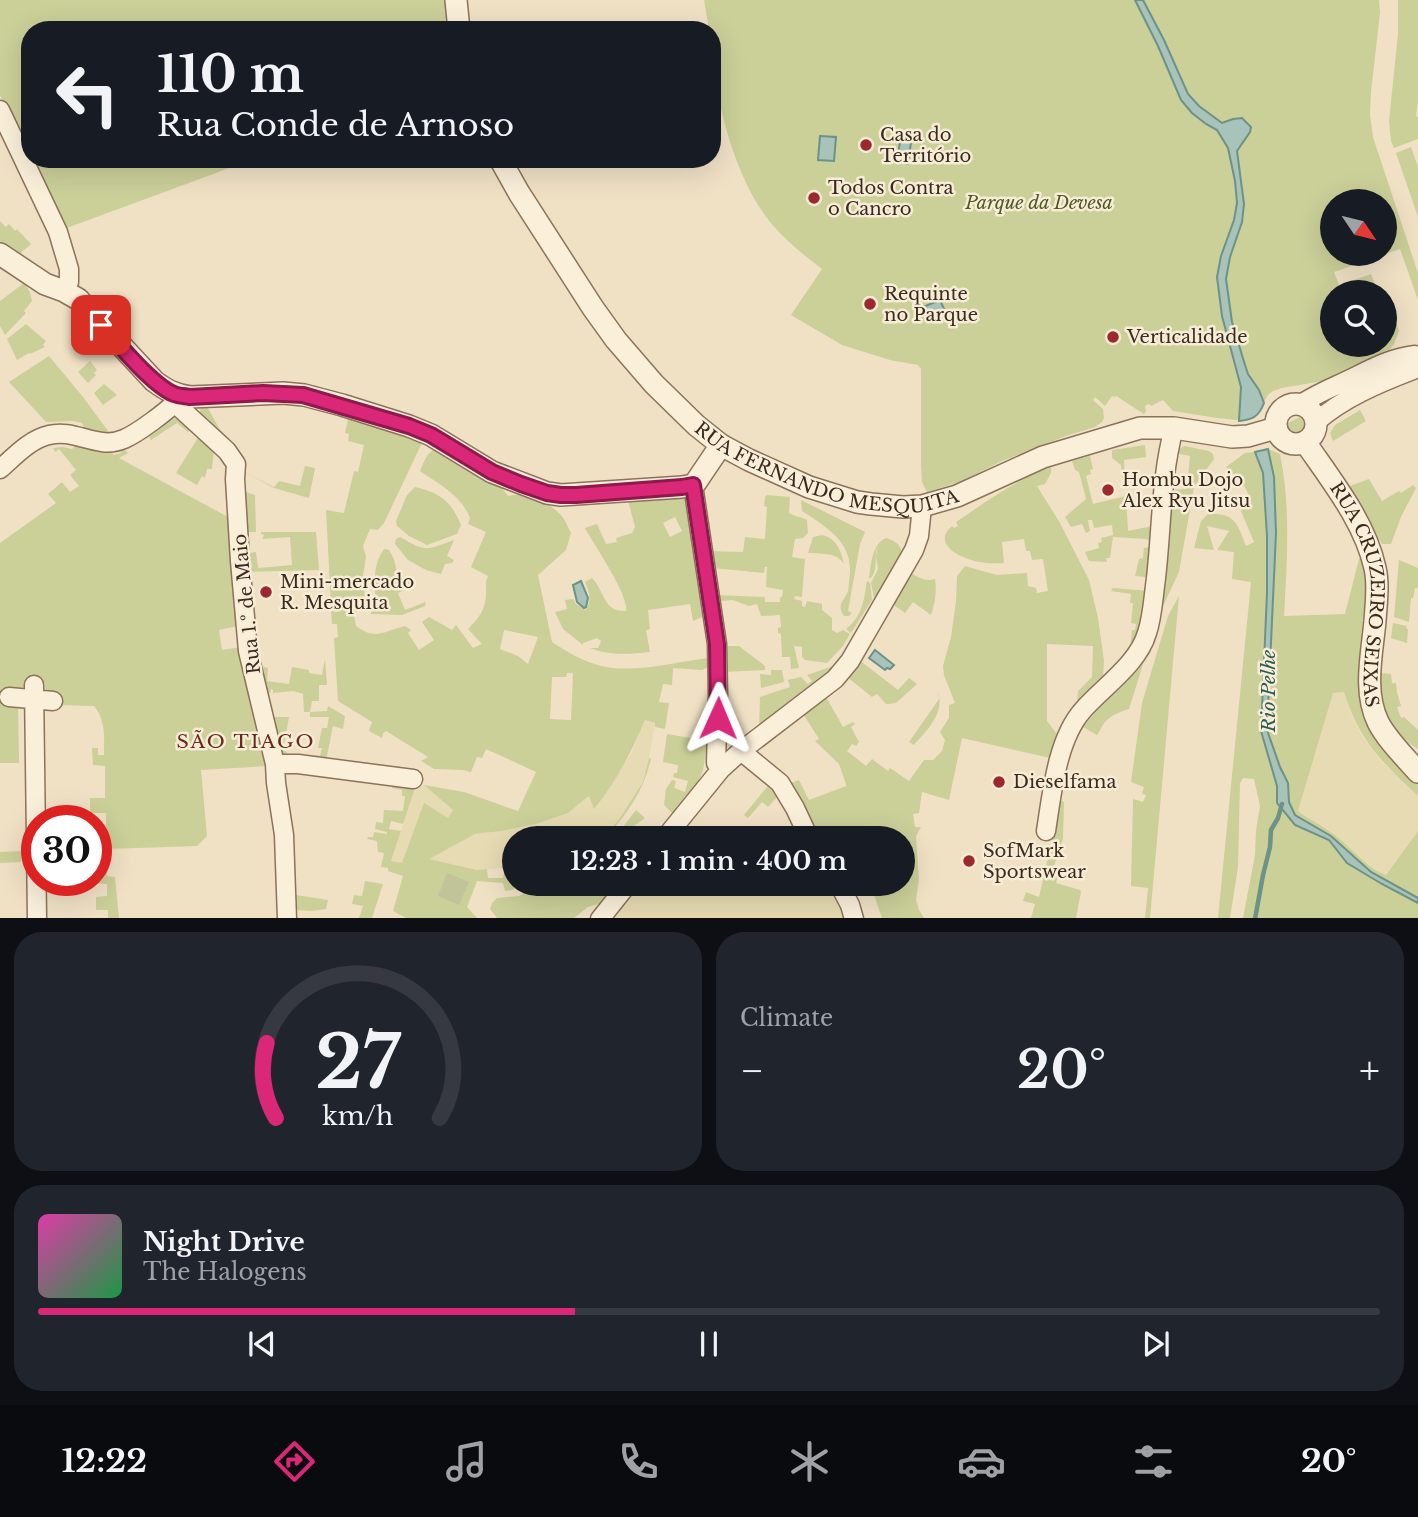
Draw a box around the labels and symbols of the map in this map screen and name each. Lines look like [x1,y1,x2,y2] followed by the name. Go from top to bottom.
[880,124,971,167] place label: Casa do Território
[858,137,874,153] marker: Casa do Território
[828,177,953,220] place label: Todos Contra o Cancro
[1320,189,1396,266] north arrow
[806,190,822,206] marker: Todos Contra o Cancro
[964,192,1113,214] park label: Parque da Devesa
[884,283,978,326] place label: Requinte no Parque
[71,295,131,355] pin
[862,296,878,312] marker: Requinte no Parque
[1126,326,1248,348] place label: Verticalidade
[1105,329,1121,345] marker: Verticalidade
[690,417,962,519] street label: RUA FERNANDO MESQUITA
[1121,469,1250,512] place label: Hombu Dojo Alex Ryu Jitsu
[1325,478,1388,709] street label: RUA CRUZEIRO SEIXAS
[1100,482,1116,498] marker: Hombu Dojo Alex Ryu Jitsu
[229,533,265,675] street label: Rua 1.º de Maio
[280,571,414,614] place label: Mini-mercado R. Mesquita
[258,584,274,600] marker: Mini-mercado R. Mesquita
[1257,649,1280,733] water label: Rio Pelhe
[681,681,755,755] position arrow
[177,729,315,753] district label: SÃO TIAGO
[1013,771,1116,793] place label: Dieselfama
[991,774,1007,790] marker: Dieselfama
[21,805,112,896] speed limit sign: 30
[983,840,1086,883] place label: SofMark Sportswear
[961,853,977,869] marker: SofMark Sportswear

